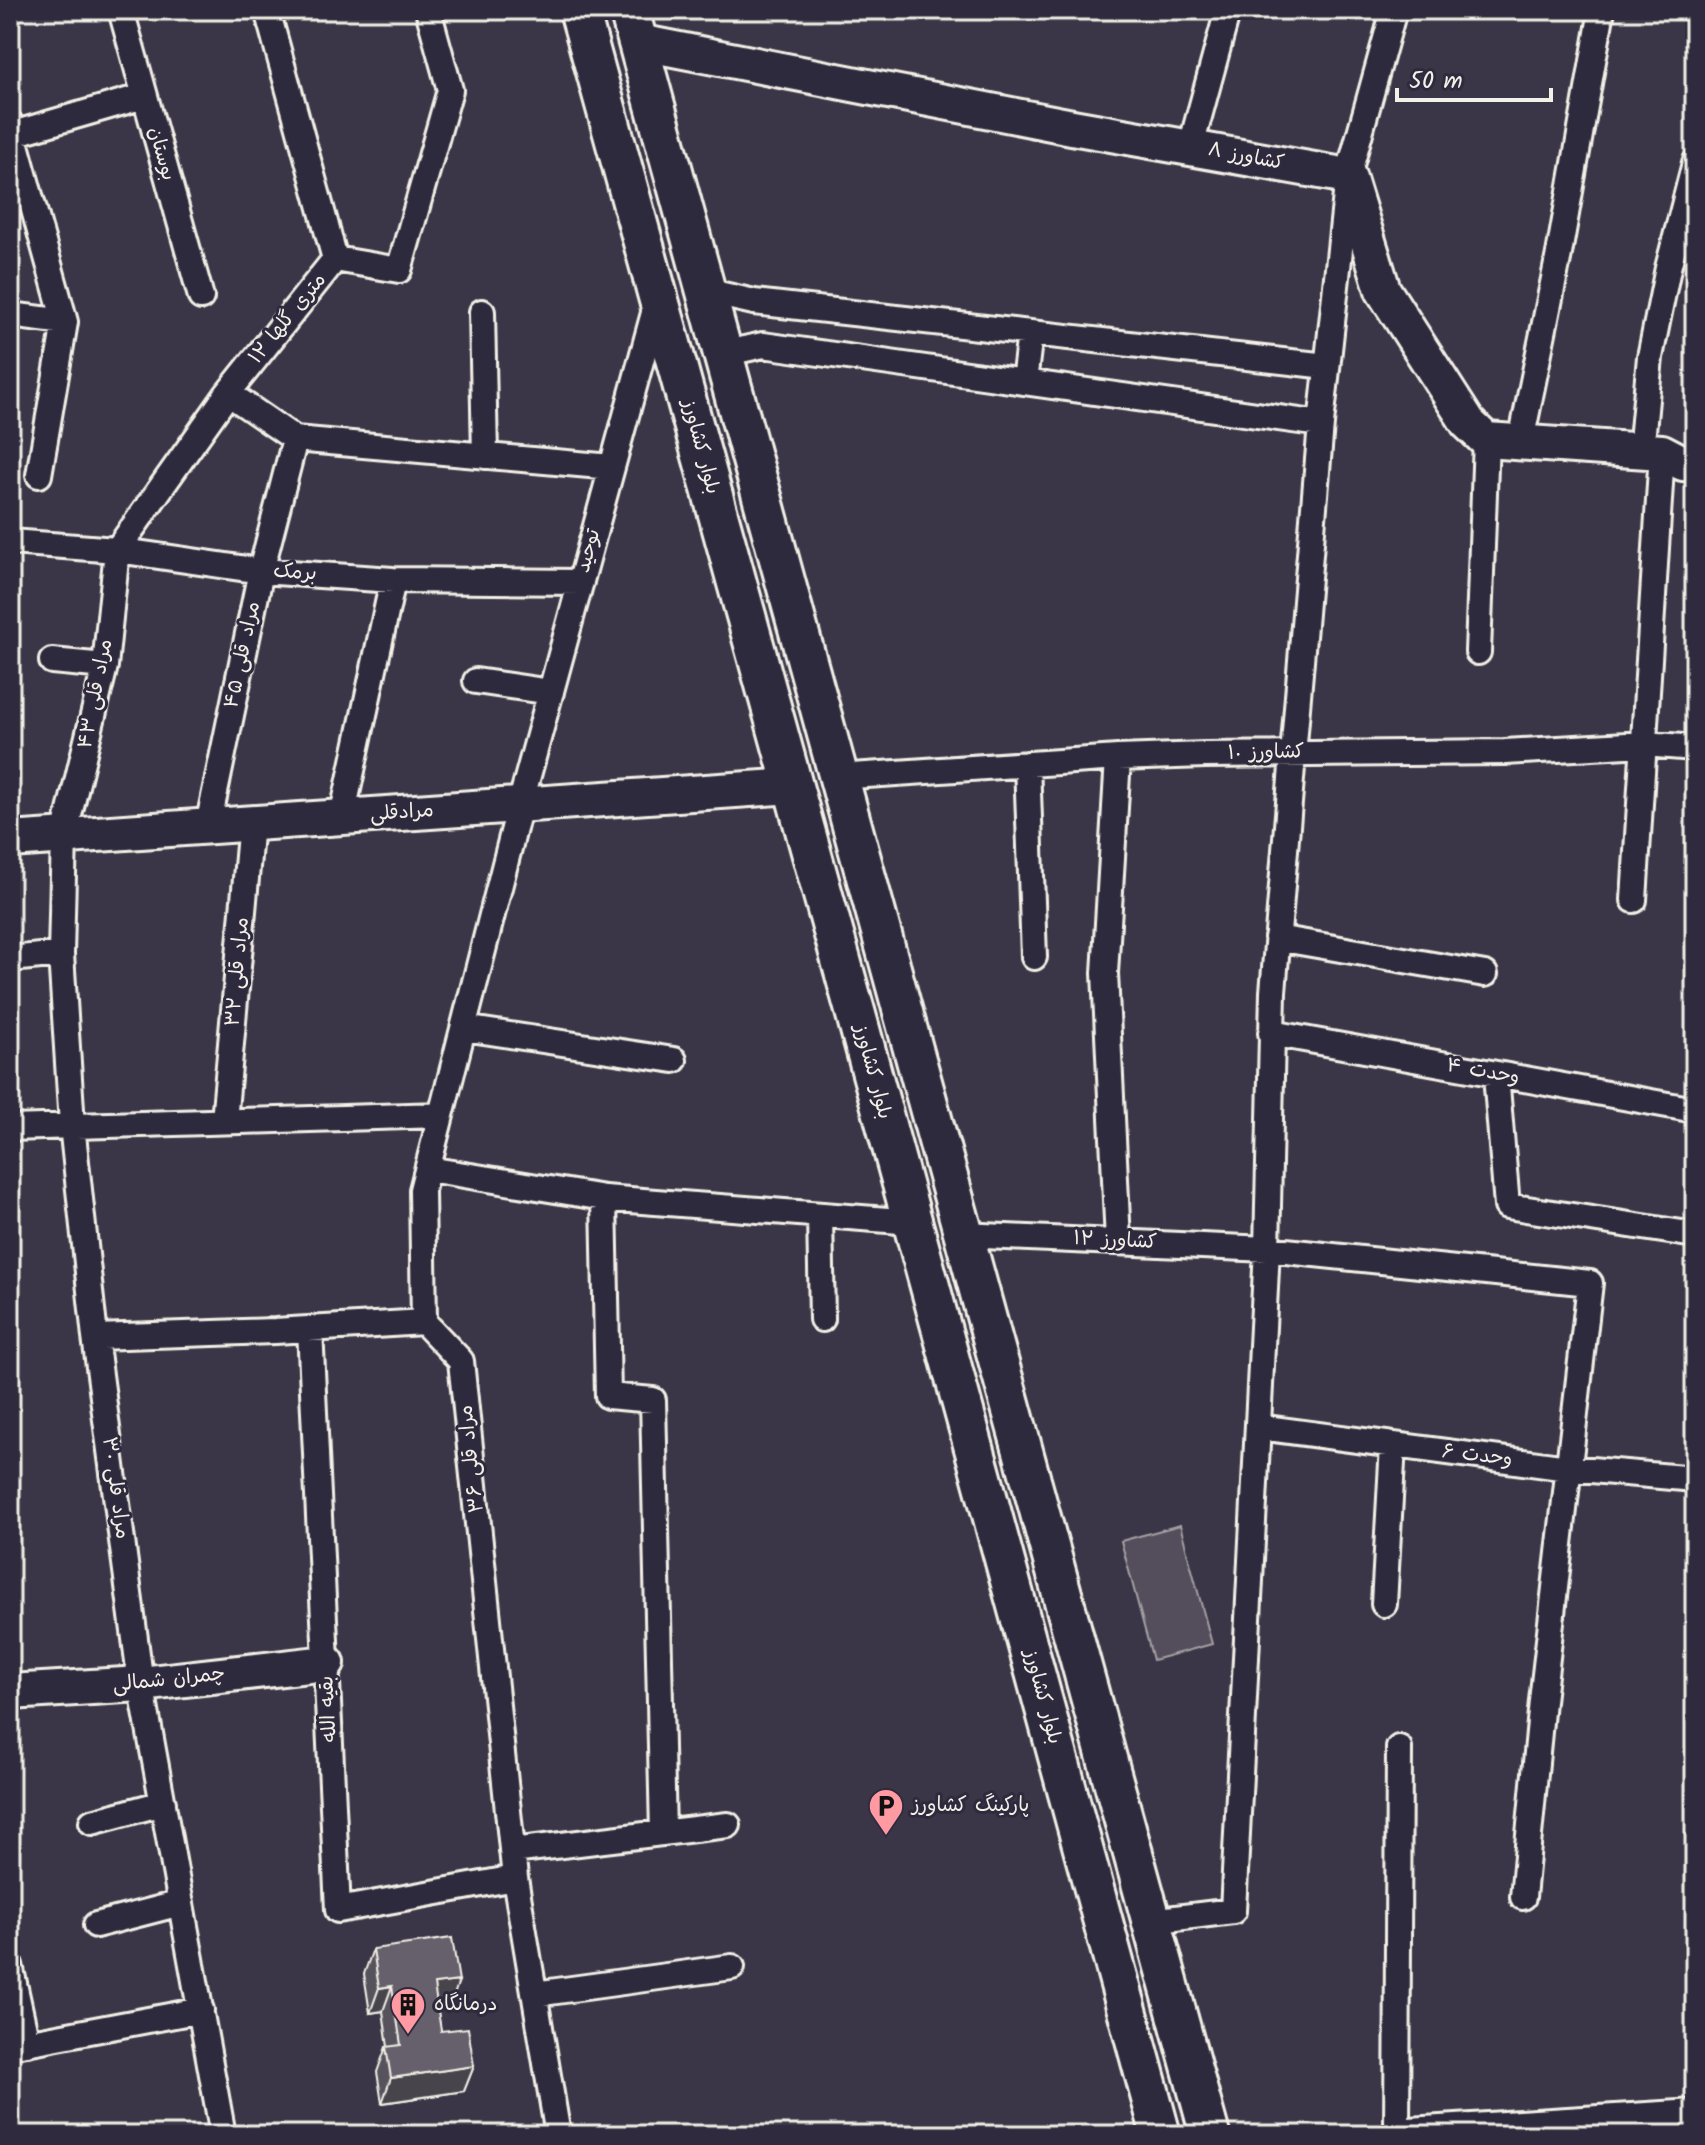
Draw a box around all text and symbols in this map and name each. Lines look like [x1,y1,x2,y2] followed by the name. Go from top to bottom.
[1397,52,1551,102] scale bar
[1409,62,1463,101] text: 50 m
[138,123,184,185] street label: بوستان
[1205,134,1287,180] street label: کشاورز ۸
[241,266,335,372] street label: ۱۲ متری گلها
[672,394,728,498] street label: بلوار کشاورز
[568,525,610,577] street label: توحید
[272,556,318,590] street label: برمک
[216,599,270,711] street label: مراد قلی ۴۵
[70,636,122,752] street label: مراد قلی ۴۳
[1227,736,1305,770] street label: کشاورز ۱۰
[369,795,435,831] street label: مرادقلی
[217,916,259,1028] street label: مراد قلی ۳۲
[844,1019,900,1123] street label: بلوار کشاورز
[1444,1050,1522,1094] street label: وحدت ۴
[1072,1223,1158,1259] street label: کشاورز ۱۲
[450,1403,494,1515] street label: مراد قلی ۳۶
[92,1435,138,1541] street label: مراد قلی ۳۰
[1440,1436,1514,1476] street label: وحدت ۶
[1014,1644,1070,1748] street label: بلوار کشاورز
[111,1658,227,1702] street label: چمران شمالی
[311,1675,347,1743] street label: بقیه الله
[867,1787,905,1837] parking icon: پارکینگ کشاورز
[910,1790,1029,1822] place label: پارکینگ کشاورز
[389,1986,427,2036] building icon: درمانگاه
[434,1989,497,2021] place label: درمانگاه

